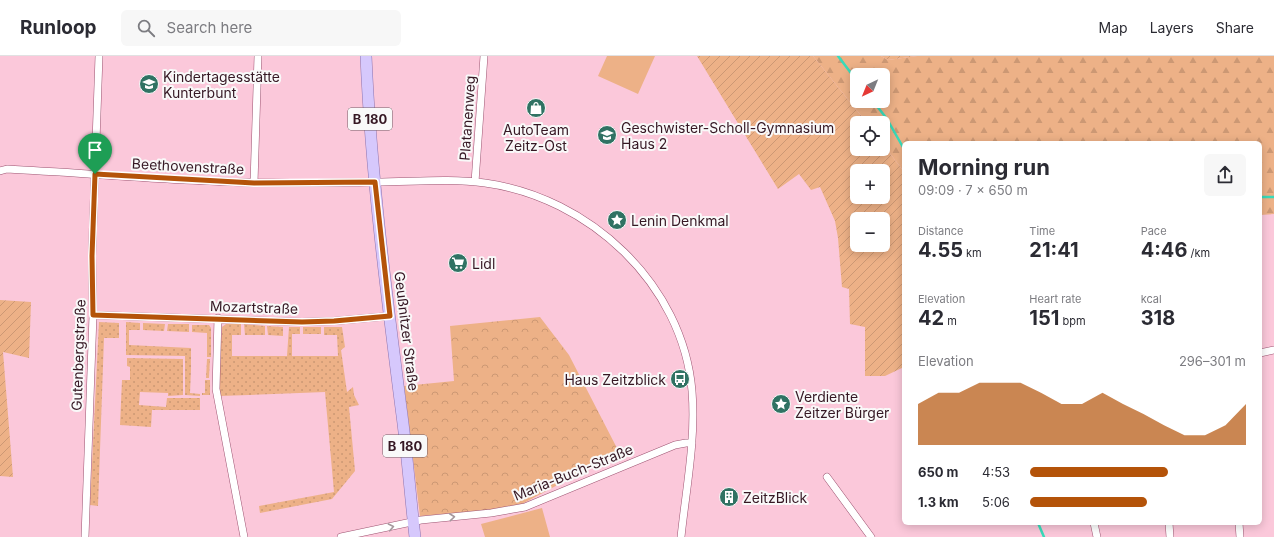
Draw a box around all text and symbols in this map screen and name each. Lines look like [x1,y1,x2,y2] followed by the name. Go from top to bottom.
[121,10,401,46] search box
[20,16,97,39] text: Runloop
[135,17,157,39] icon: search
[167,18,252,37] text: Search here
[1099,19,1128,36] text: Map
[1150,19,1194,36] text: Layers
[1216,19,1254,36] text: Share
[163,68,280,101] place label: Kindertagesstätte Kunterbunt
[850,68,890,108] north arrow
[850,68,890,252] map controls
[138,73,160,95] school or university icon: Kindertagesstätte Kunterbunt
[456,75,478,161] street label: Platanenweg
[525,97,547,119] shop icon: AutoTeam Zeitz-Ost
[348,108,392,130] road number: B 180
[850,116,890,156] button: locate
[621,119,834,152] place label: Geschwister-Scholl-Gymnasium Haus 2
[503,121,569,154] place label: AutoTeam Zeitz-Ost
[596,124,618,146] school or university icon: Geschwister-Scholl-Gymnasium Haus 2
[78,133,112,174] pin
[84,139,106,161] icon: arrive
[918,154,1050,180] text: Morning run
[1204,154,1246,196] button: share
[131,155,245,177] street label: Beethovenstraße
[850,164,890,204] button: +
[918,182,1028,198] text: 09:09 · 7 × 650 m
[606,209,628,231] place icon: Lenin Denkmal
[631,212,729,229] place label: Lenin Denkmal
[850,212,890,252] button: −
[918,224,963,238] text: Distance
[1029,224,1055,238] text: Time
[1141,224,1167,238] text: Pace
[918,238,963,262] text: 4.55
[1029,238,1079,262] text: 21:41
[1141,238,1187,262] text: 4:46
[963,246,982,260] text: km
[1187,246,1210,260] text: /km
[447,252,469,274] supermarket icon: Lidl
[472,255,495,272] place label: Lidl
[391,270,423,392] street label: Geußnitzer Straße
[918,292,965,306] text: Elevation
[1029,292,1081,306] text: Heart rate
[1141,292,1162,306] text: kcal
[210,297,298,317] street label: Mozartstraße
[68,299,88,411] street label: Gutenbergstraße
[918,306,944,330] text: 42
[1029,306,1059,330] text: 151
[1141,306,1175,330] text: 318
[944,314,957,328] text: m
[1059,314,1086,328] text: bpm
[918,353,974,369] text: Elevation
[1179,353,1246,369] text: 296–301 m
[669,368,691,390] bus stop icon: Haus Zeitzblick
[564,371,666,388] place label: Haus Zeitzblick
[795,388,889,421] place label: Verdiente Zeitzer Bürger
[770,393,792,415] place icon: Verdiente Zeitzer Bürger
[383,435,427,457] road number: B 180
[511,440,635,504] street label: Maria-Buch-Straße
[918,464,958,480] text: 650 m
[982,464,1010,480] text: 4:53
[718,486,740,508] building icon: ZeitzBlick
[743,489,808,506] place label: ZeitzBlick
[918,494,959,510] text: 1.3 km
[982,494,1010,510] text: 5:06
[449,513,455,522] one-way arrow
[388,523,394,531] one-way arrow

